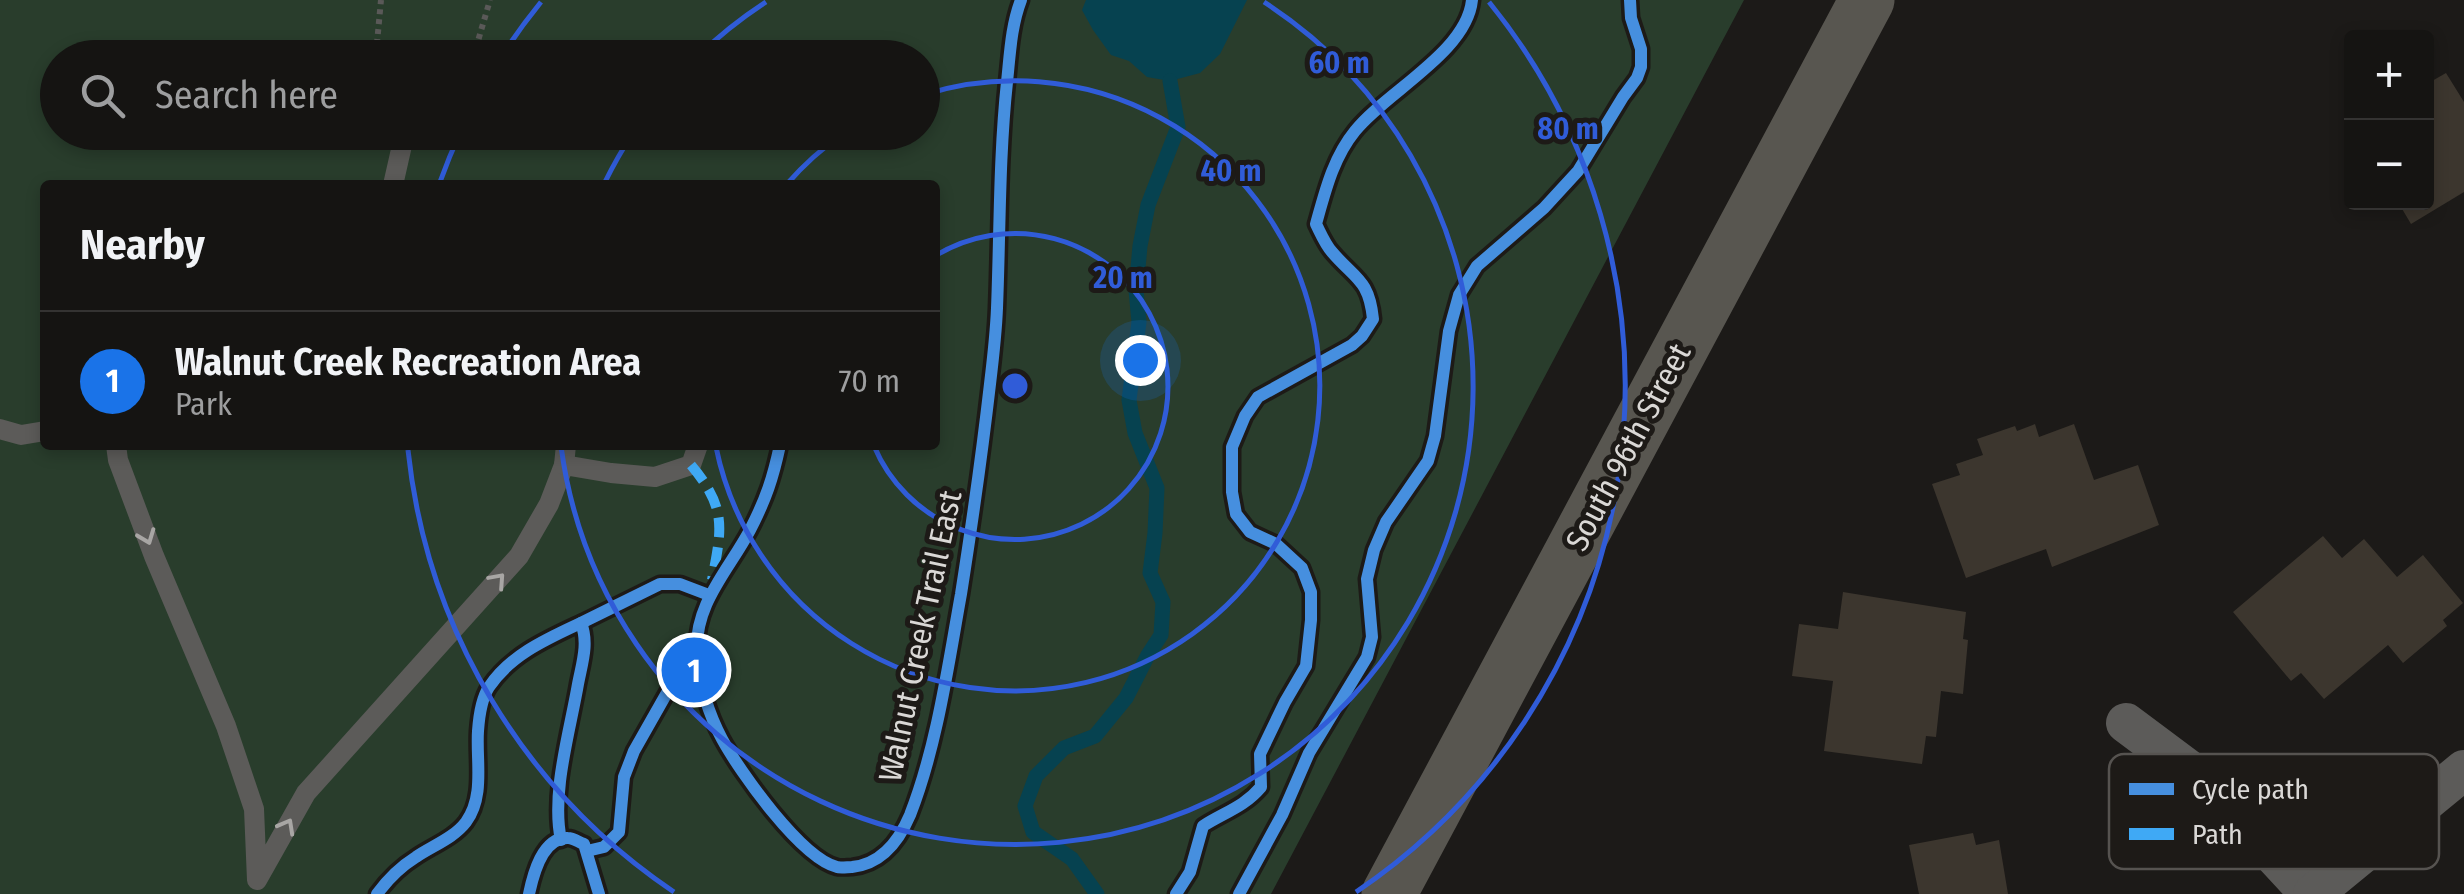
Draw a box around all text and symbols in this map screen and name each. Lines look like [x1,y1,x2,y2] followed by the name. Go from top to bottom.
[2344,30,2434,210] map controls
[2344,30,2434,120] button: +
[40,40,940,150] search box
[1308,45,1370,81] text: 60 m
[75,68,130,123] icon: search
[155,72,338,118] text: Search here
[1537,111,1599,147] text: 80 m
[2344,120,2434,210] button: −
[1201,153,1261,189] text: 40 m
[80,220,205,270] text: Nearby
[1092,260,1153,296] text: 20 m
[1115,335,1166,386] your location
[1557,336,1699,557] street label: South 96th Street
[175,339,641,385] text: Walnut Creek Recreation Area
[106,362,119,400] text: 1
[839,362,900,400] text: 70 m
[997,368,1033,404] centre of rings
[175,385,232,423] text: Park
[871,487,970,785] street label: Walnut Creek Trail East
[135,527,155,545] one-way arrow
[486,573,504,592] one-way arrow
[662,632,726,708] pin: 1
[2109,754,2439,869] legend
[2192,773,2309,806] text: Cycle path
[2192,818,2243,851] text: Path
[275,819,294,837] one-way arrow

